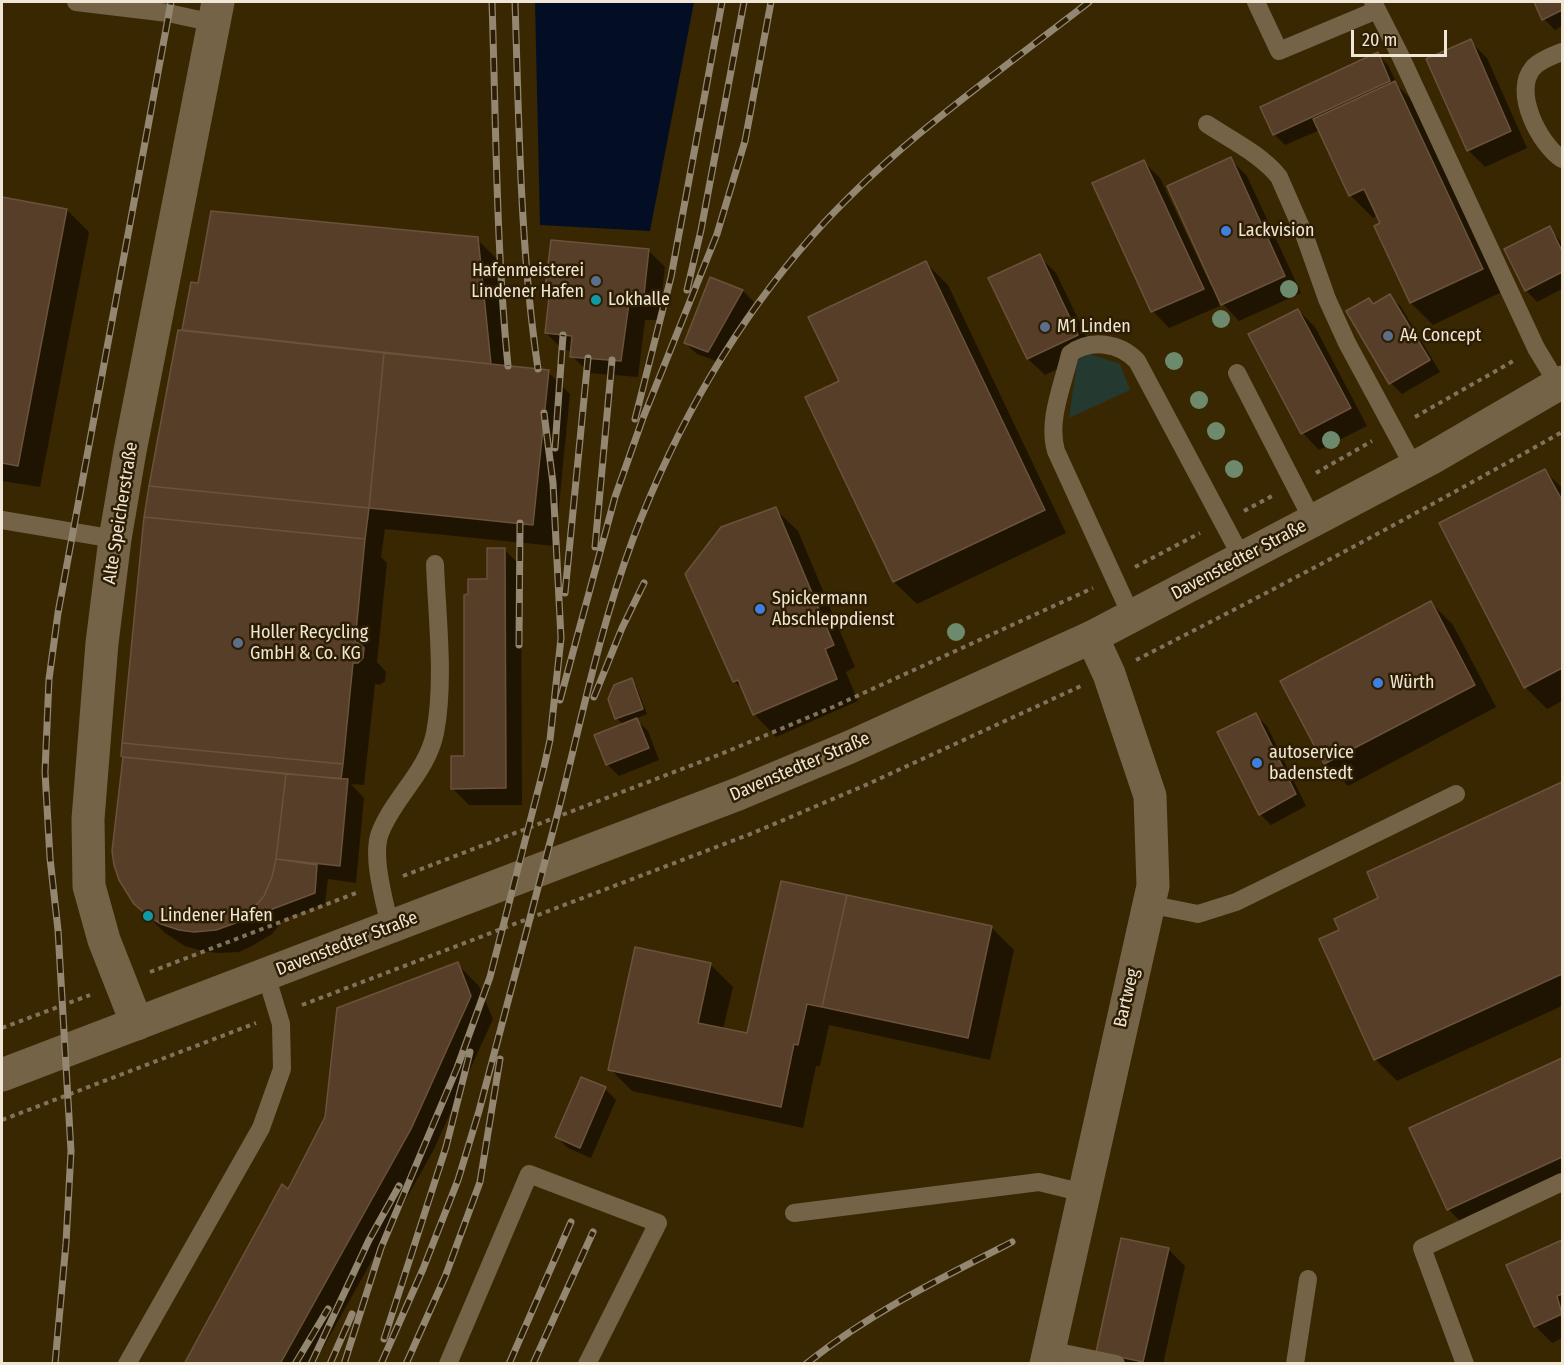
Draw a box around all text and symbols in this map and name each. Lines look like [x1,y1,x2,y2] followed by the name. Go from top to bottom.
[1354,18,1450,56] scale bar
[1362,29,1397,51] text: 20 m
[1238,220,1314,242] place label: Lackvision
[1219,224,1233,238] marker: Lackvision
[471,260,584,302] place label: Hafenmeisterei Lindener Hafen
[589,274,603,288] marker: Hafenmeisterei Lindener Hafen
[608,289,670,311] place label: Lokhalle
[589,293,603,307] marker: Lokhalle
[1057,316,1131,338] place label: M1 Linden
[1038,320,1052,334] marker: M1 Linden
[1400,325,1482,347] place label: A4 Concept
[1381,329,1395,343] marker: A4 Concept
[99,440,143,586] street label: Alte Speicherstraße
[1168,515,1310,605] street label: Davenstedter Straße
[772,588,895,630] place label: Spickermann Abschleppdienst
[753,602,767,616] marker: Spickermann Abschleppdienst
[250,622,368,664] place label: Holler Recycling GmbH & Co. KG
[231,636,245,650] marker: Holler Recycling GmbH & Co. KG
[1390,672,1434,694] place label: Würth
[1371,676,1385,690] marker: Würth
[727,728,873,806] street label: Davenstedter Straße
[1269,742,1354,784] place label: autoservice badenstedt
[1250,756,1264,770] marker: autoservice badenstedt
[160,905,273,927] place label: Lindener Hafen
[273,907,421,981] street label: Davenstedter Straße
[141,909,155,923] marker: Lindener Hafen
[1110,966,1144,1030] street label: Bartweg

